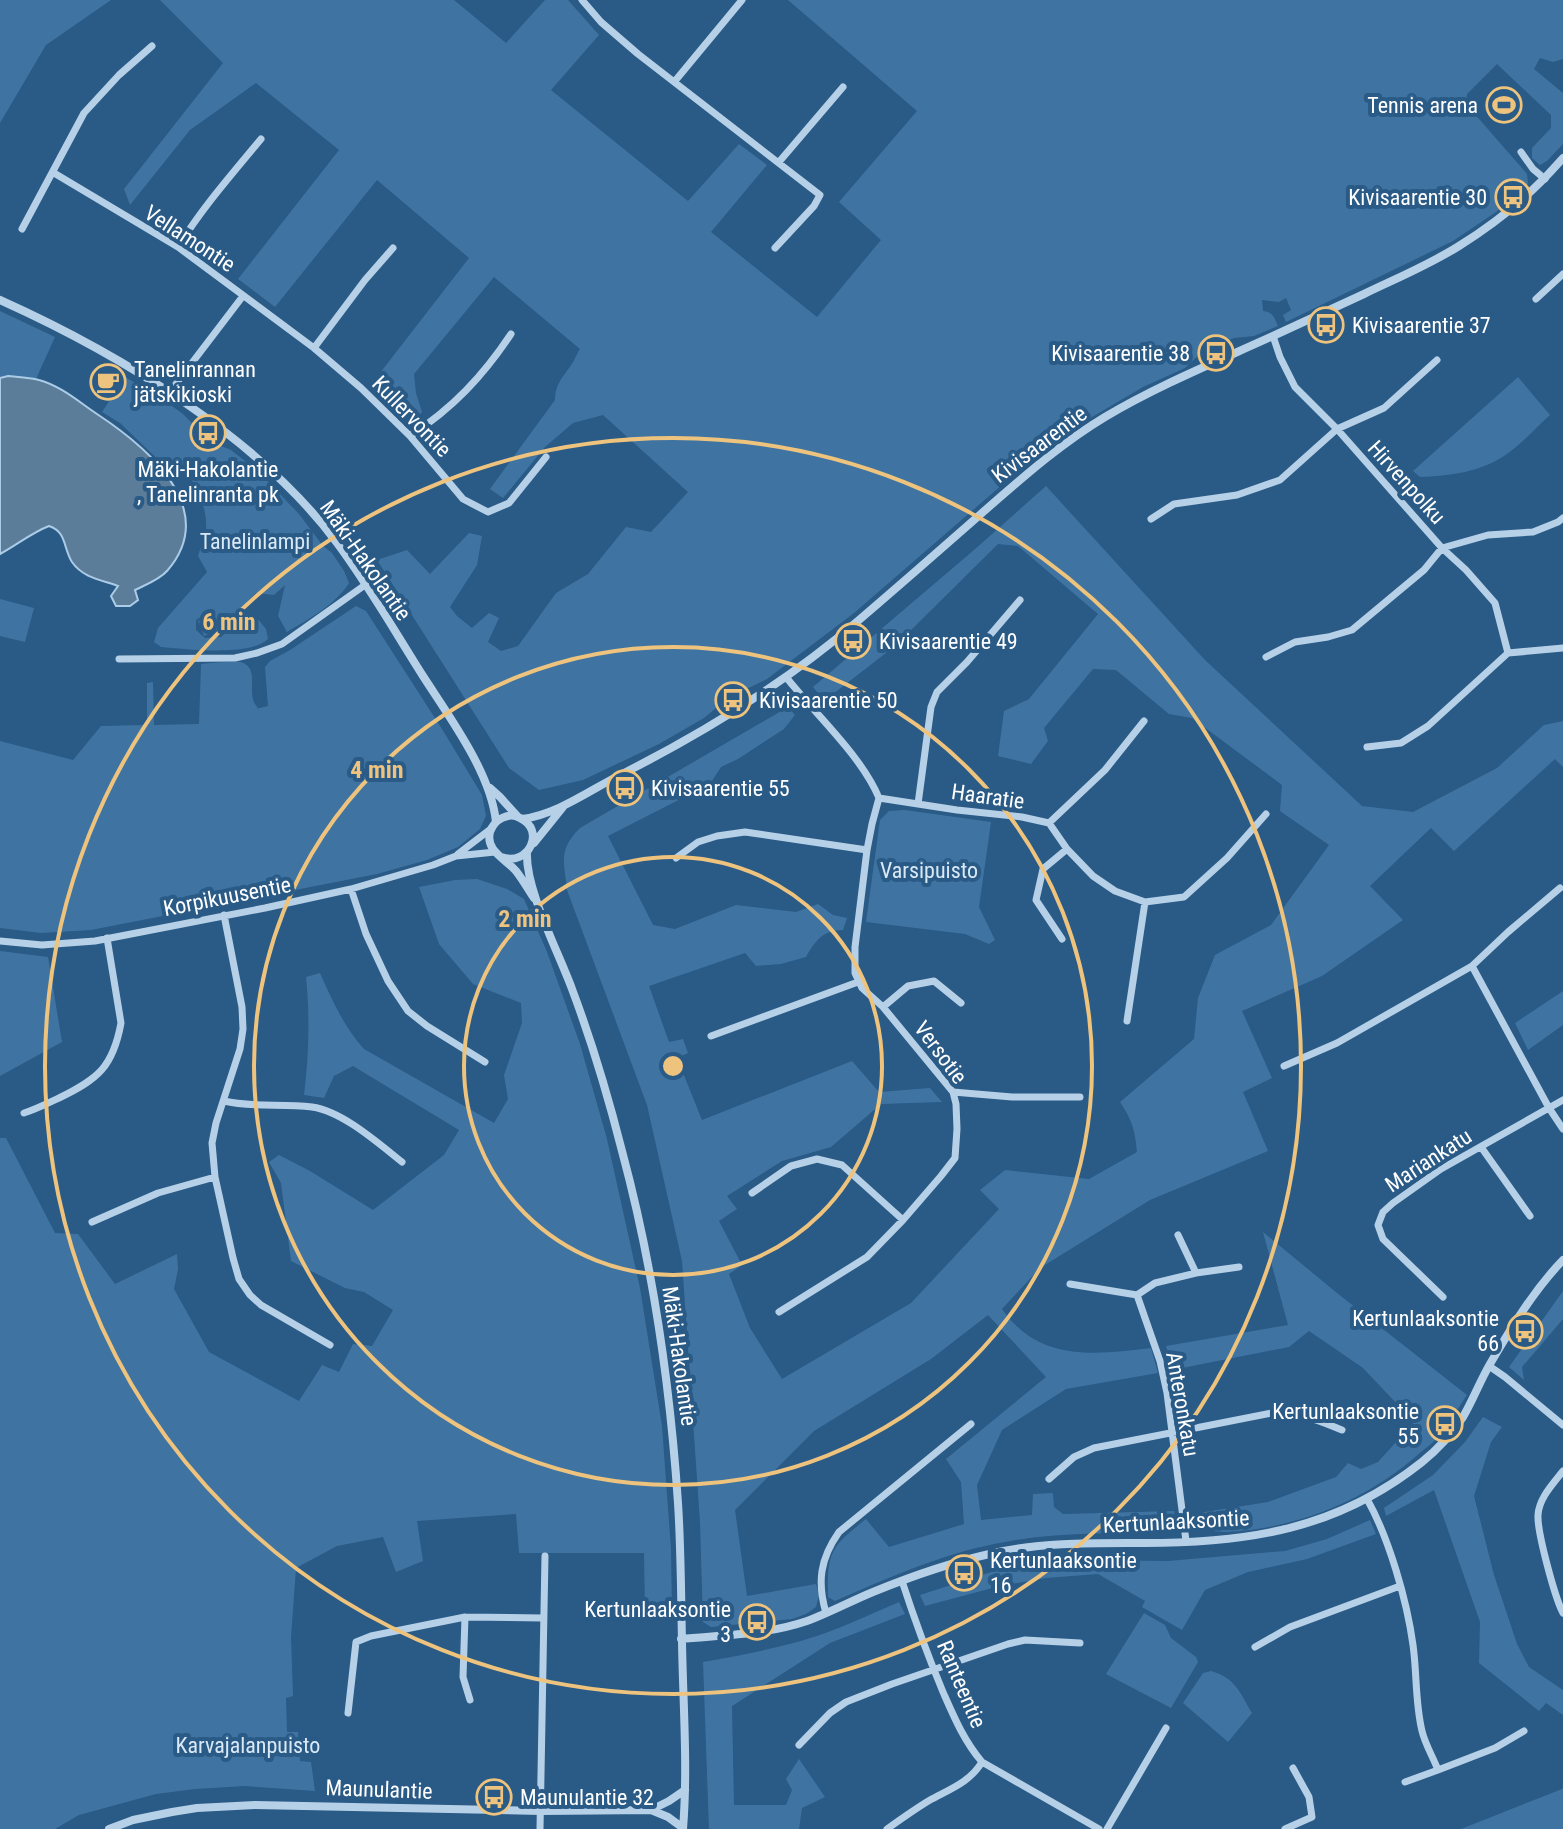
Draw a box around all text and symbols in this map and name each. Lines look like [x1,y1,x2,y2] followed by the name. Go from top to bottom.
[1485,86,1523,124] sports icon: Tennis arena
[1367,93,1478,118] place label: Tennis arena
[1494,178,1532,216] bus stop icon: Kivisaarentie 30
[1348,185,1487,210] place label: Kivisaarentie 30
[140,200,240,277] street label: Vellamontie
[1307,306,1345,344] bus stop icon: Kivisaarentie 37
[1352,313,1491,338] place label: Kivisaarentie 37
[1197,334,1235,372] bus stop icon: Kivisaarentie 38
[1051,341,1190,366] place label: Kivisaarentie 38
[133,357,256,407] place label: Tanelinrannan jätskikioski
[89,363,127,401] cafe icon: Tanelinrannan jätskikioski
[367,371,456,462] street label: Kullervontie
[987,401,1092,488] street label: Kivisaarentie
[189,414,227,452] bus stop icon: Mäki-Hakolantie , Tanelinranta pk
[1363,436,1450,529] street label: Hirvenpolku
[137,457,279,507] place label: Mäki-Hakolantie , Tanelinranta pk
[315,495,416,625] street label: Mäki-Hakolantie
[200,529,310,554] park label: Tanelinlampi
[202,608,256,636] text: 6 min
[834,622,872,660] bus stop icon: Kivisaarentie 49
[879,629,1018,654] place label: Kivisaarentie 49
[714,681,752,719] bus stop icon: Kivisaarentie 50
[759,688,898,713] place label: Kivisaarentie 50
[350,756,404,784] text: 4 min
[606,769,644,807] bus stop icon: Kivisaarentie 55
[651,776,790,801] place label: Kivisaarentie 55
[950,779,1026,814] street label: Haaratie
[880,858,978,883] park label: Varsipuisto
[161,872,293,921] street label: Korpikuusentie
[498,905,552,933] text: 2 min
[909,1016,972,1089] street label: Versotie
[659,1052,687,1080] centre of rings
[1380,1123,1476,1198] street label: Mariankatu
[657,1285,702,1428] street label: Mäki-Hakolantie
[1352,1306,1499,1356] place label: Kertunlaaksontie 66
[1506,1312,1544,1350] bus stop icon: Kertunlaaksontie 66
[1161,1350,1204,1458] street label: Anteronkatu
[1272,1399,1419,1449] place label: Kertunlaaksontie 55
[1426,1405,1464,1443] bus stop icon: Kertunlaaksontie 55
[1102,1505,1250,1538] street label: Kertunlaaksontie
[990,1548,1137,1598] place label: Kertunlaaksontie 16
[945,1554,983,1592] bus stop icon: Kertunlaaksontie 16
[584,1597,731,1647] place label: Kertunlaaksontie 3
[738,1603,776,1641] bus stop icon: Kertunlaaksontie 3
[932,1637,991,1732] street label: Ranteentie
[176,1733,320,1758] park label: Karvajalanpuisto
[325,1775,433,1804] street label: Maunulantie
[475,1778,513,1816] bus stop icon: Maunulantie 32
[520,1785,654,1810] place label: Maunulantie 32

